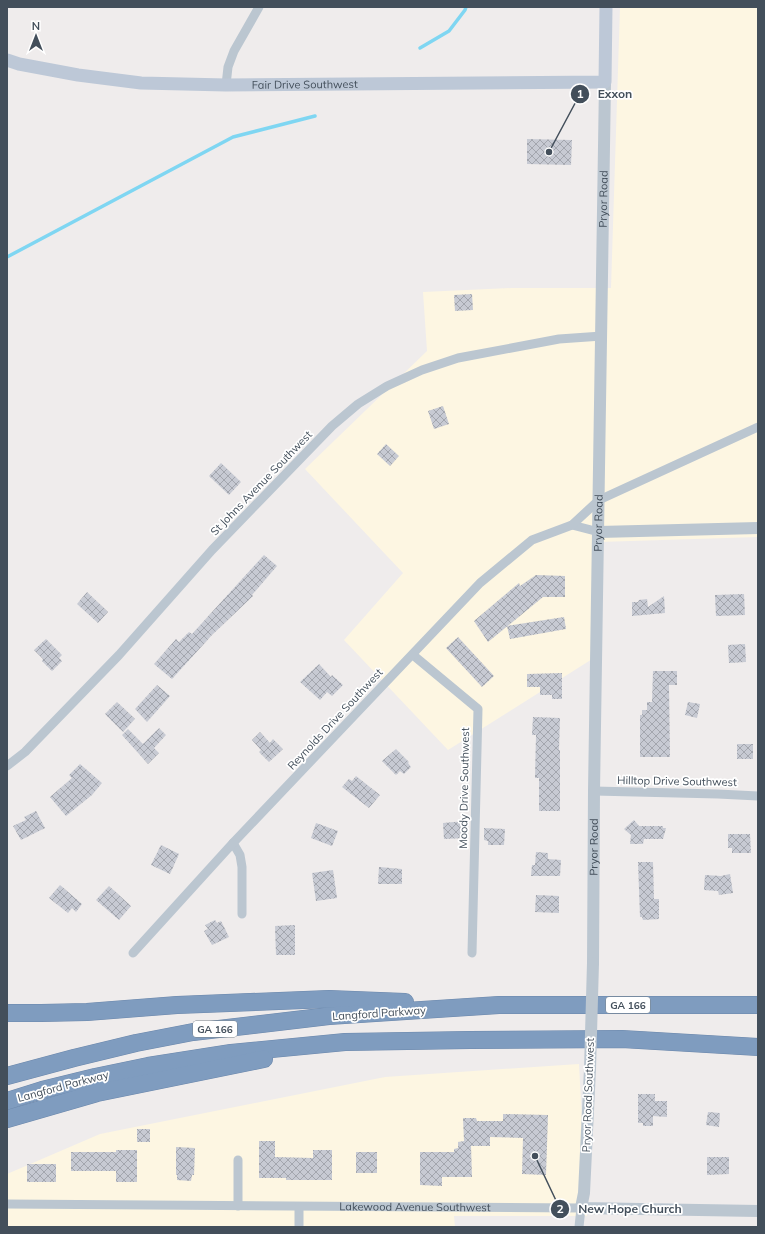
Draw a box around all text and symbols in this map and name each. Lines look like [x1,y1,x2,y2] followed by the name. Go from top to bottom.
[16,16,56,56] north arrow
[32,19,40,33] text: N
[252,77,358,92] street label: Fair Drive Southwest
[570,82,640,106] callout: Exxon
[576,86,584,101] text: 1
[598,86,632,101] text: Exxon
[596,170,611,228] street label: Pryor Road
[207,428,315,538] street label: St Johns Avenue Southwest
[591,494,606,552] street label: Pryor Road
[284,665,386,773] street label: Reynolds Drive Southwest
[456,727,472,849] street label: Moody Drive Southwest
[617,773,737,789] street label: Hilltop Drive Southwest
[587,818,601,876] street label: Pryor Road
[606,997,650,1013] road number: GA 166
[332,1003,426,1023] street label: Langford Parkway
[193,1021,237,1037] road number: GA 166
[579,1037,597,1152] street label: Pryor Road Southwest
[16,1067,110,1105] street label: Langford Parkway
[550,1197,690,1221] callout: New Hope Church
[339,1199,491,1214] street label: Lakewood Avenue Southwest
[556,1201,564,1216] text: 2
[578,1201,682,1216] text: New Hope Church

